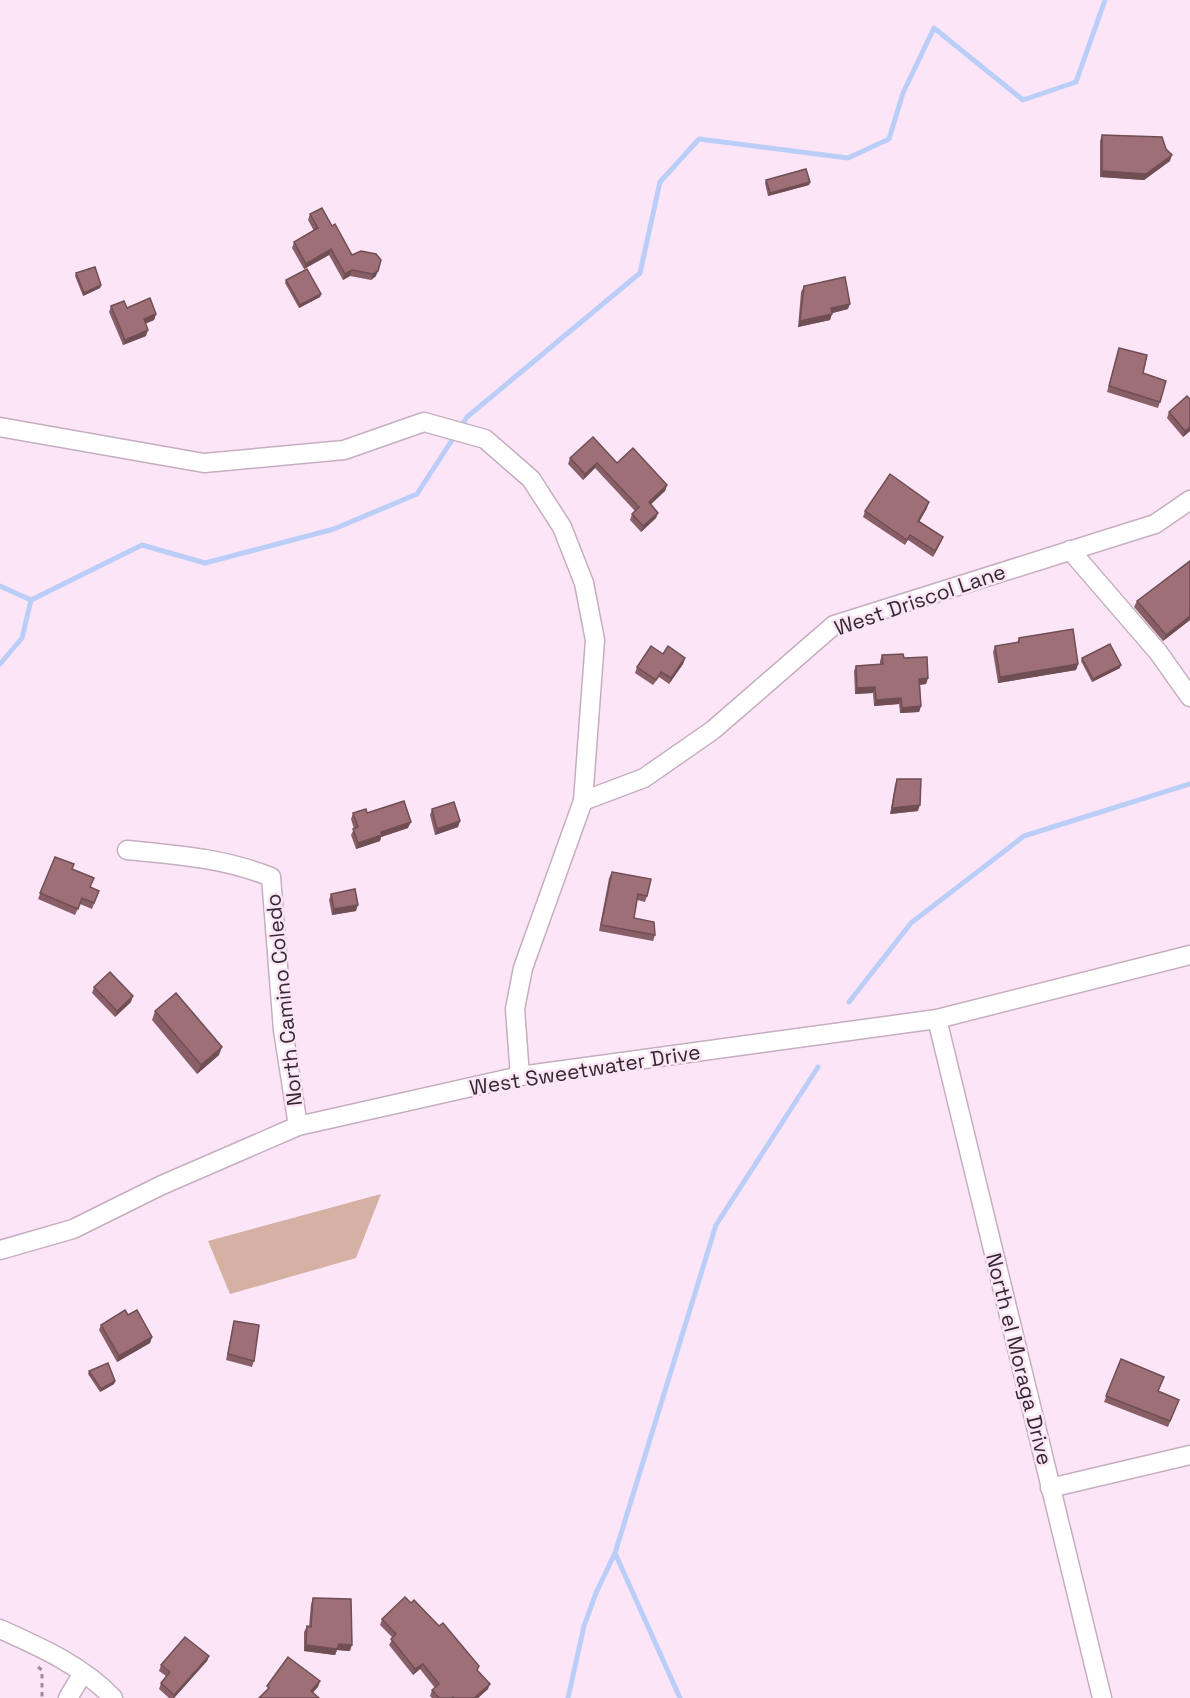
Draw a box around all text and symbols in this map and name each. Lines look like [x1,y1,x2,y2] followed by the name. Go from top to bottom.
[831,558,1009,641] street label: West Driscol Lane
[259,893,308,1108] street label: North Camino Coledo
[468,1038,702,1101] street label: West Sweetwater Drive
[980,1250,1059,1468] street label: North el Moraga Drive

